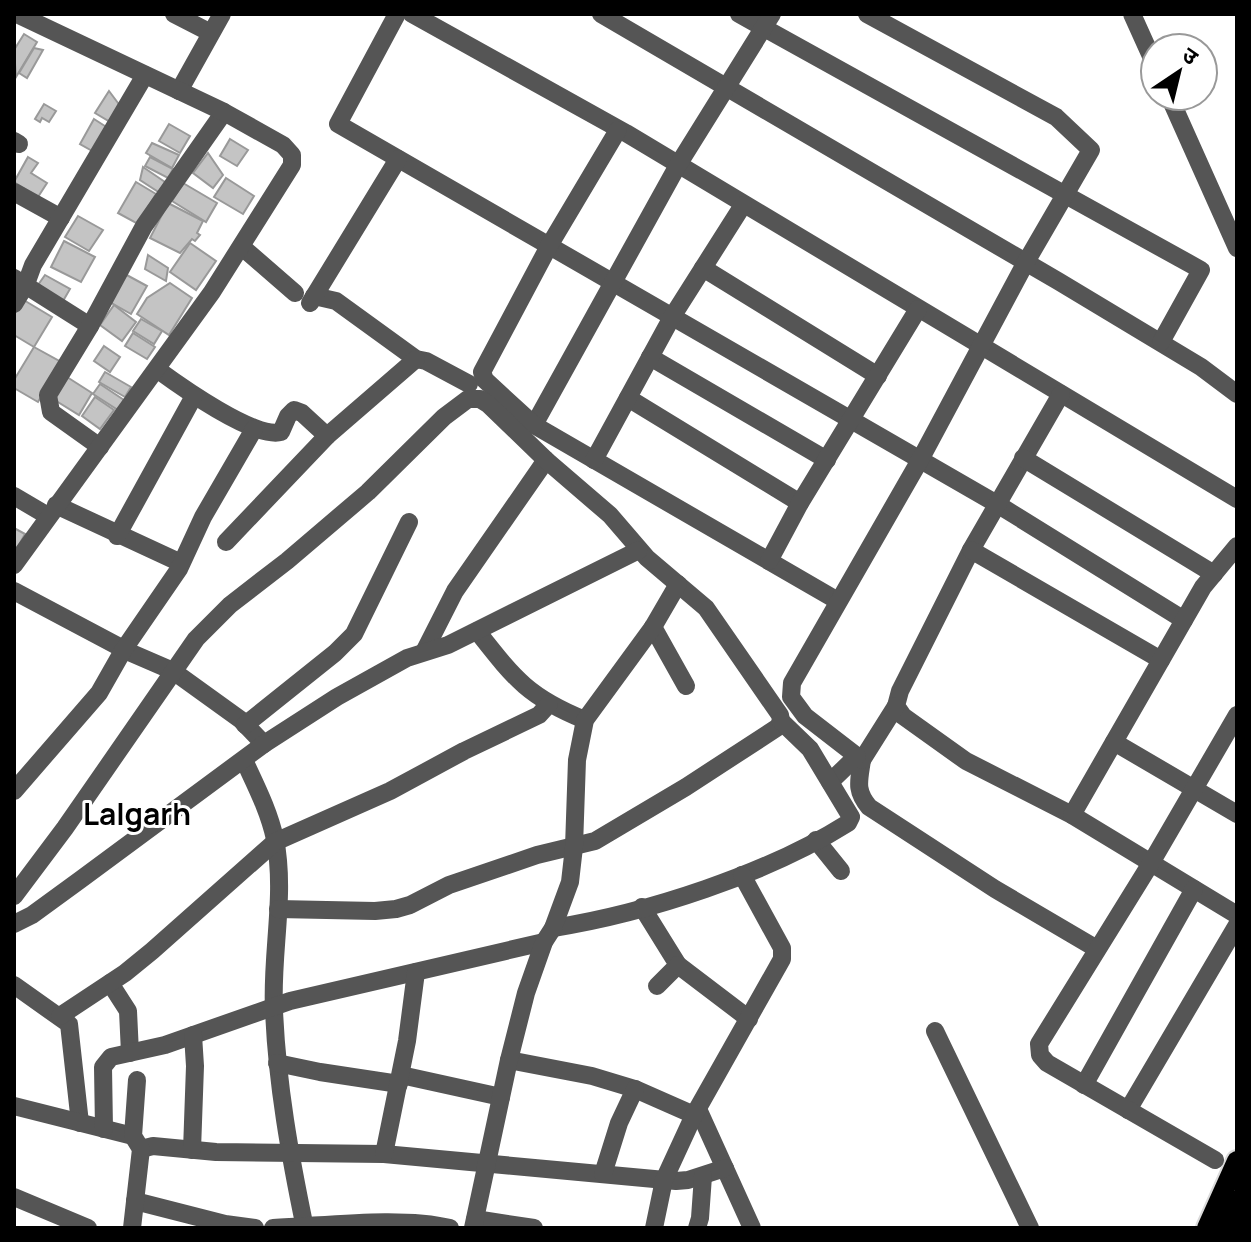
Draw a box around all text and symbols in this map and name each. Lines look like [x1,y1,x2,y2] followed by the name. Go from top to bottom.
[1139,32,1219,112] north arrow
[1177,40,1205,72] text: उ
[83,793,191,834] district label: Lalgarh

